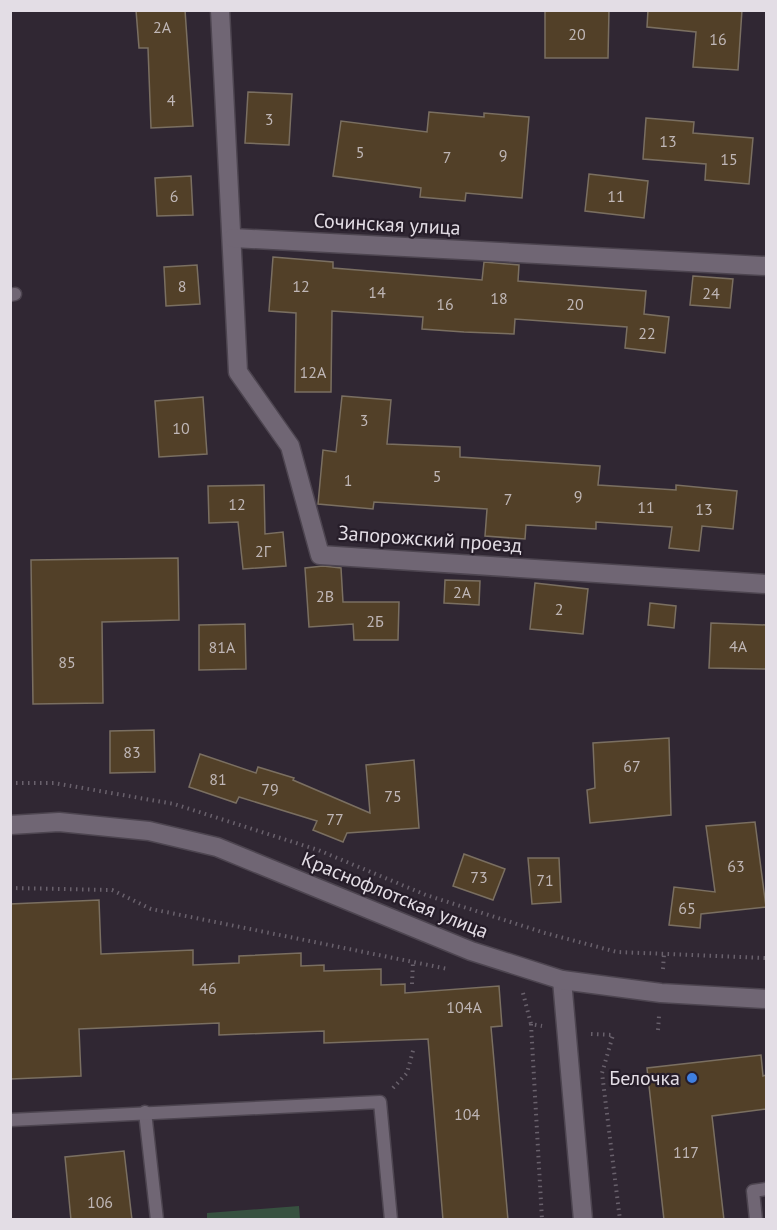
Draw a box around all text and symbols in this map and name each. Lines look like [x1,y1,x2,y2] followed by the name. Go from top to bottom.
[153,17,172,37] house number: 2А
[568,24,586,44] house number: 20
[709,29,727,49] house number: 16
[167,90,176,110] house number: 4
[265,109,273,129] house number: 3
[659,131,677,151] house number: 13
[356,142,364,162] house number: 5
[499,145,507,165] house number: 9
[443,147,451,167] house number: 7
[720,149,738,169] house number: 15
[170,186,178,206] house number: 6
[607,186,625,206] house number: 11
[313,207,461,241] street label: Сочинская улица
[178,276,186,296] house number: 8
[292,276,310,296] house number: 12
[368,282,386,302] house number: 14
[702,283,720,303] house number: 24
[490,288,508,308] house number: 18
[436,294,454,314] house number: 16
[566,294,584,314] house number: 20
[638,323,656,343] house number: 22
[300,362,327,382] house number: 12А
[360,410,368,430] house number: 3
[172,418,190,438] house number: 10
[433,466,441,486] house number: 5
[344,470,352,490] house number: 1
[574,486,582,506] house number: 9
[504,489,512,509] house number: 7
[228,494,246,514] house number: 12
[637,497,655,517] house number: 11
[695,499,713,519] house number: 13
[337,520,523,558] street label: Запорожский проезд
[255,541,272,561] house number: 2Г
[453,582,472,602] house number: 2А
[316,586,334,606] house number: 2В
[555,599,563,619] house number: 2
[366,611,384,631] house number: 2Б
[729,636,748,656] house number: 4А
[209,637,236,657] house number: 81А
[58,652,76,672] house number: 85
[123,742,141,762] house number: 83
[623,756,641,776] house number: 67
[209,769,227,789] house number: 81
[261,779,279,799] house number: 79
[384,786,402,806] house number: 75
[326,809,344,829] house number: 77
[298,846,492,944] street label: Краснофлотская улица
[727,856,745,876] house number: 63
[470,867,488,887] house number: 73
[536,870,554,890] house number: 71
[678,898,696,918] house number: 65
[199,978,217,998] house number: 46
[446,997,482,1017] house number: 104А
[609,1065,680,1091] place label: Белочка
[685,1071,699,1085] marker: Белочка
[454,1104,480,1124] house number: 104
[673,1142,699,1162] house number: 117
[87,1192,113,1212] house number: 106

